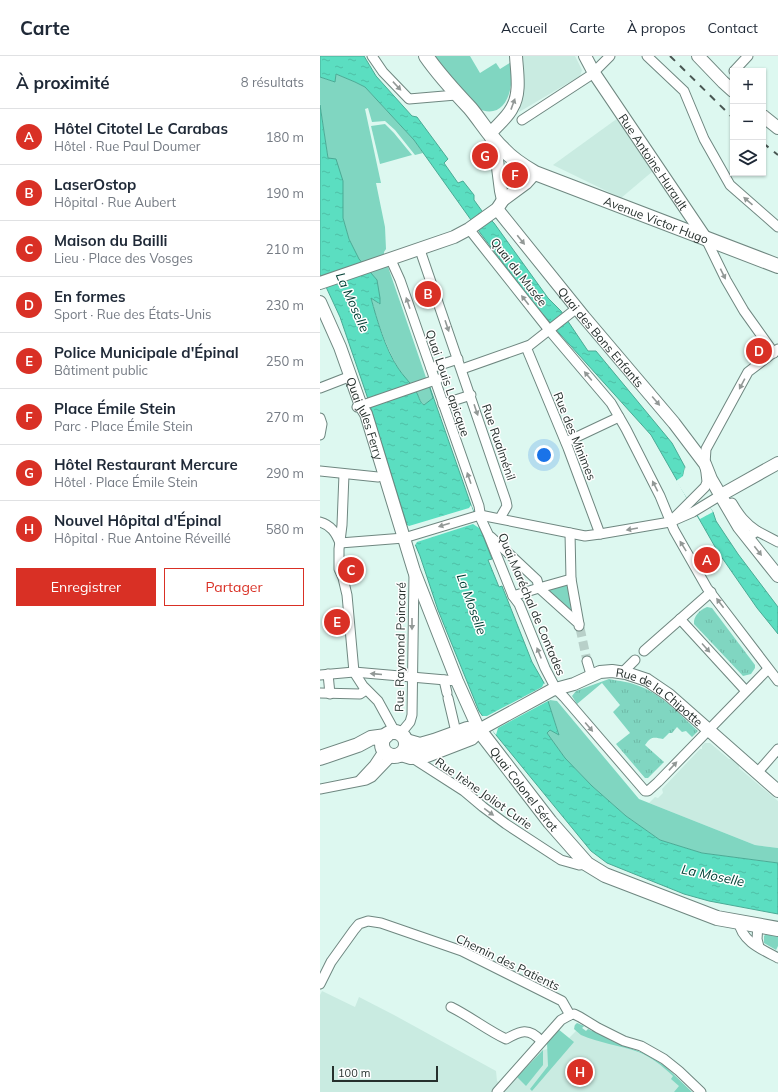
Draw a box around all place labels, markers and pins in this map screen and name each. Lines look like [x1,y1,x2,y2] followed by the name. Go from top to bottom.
[472,141,498,171] pin: G
[502,160,528,190] pin: F
[415,279,441,309] pin: B
[746,336,772,366] pin: D
[694,545,720,575] pin: A
[338,555,364,585] pin: C
[324,607,350,637] pin: E
[567,1057,593,1087] pin: H

